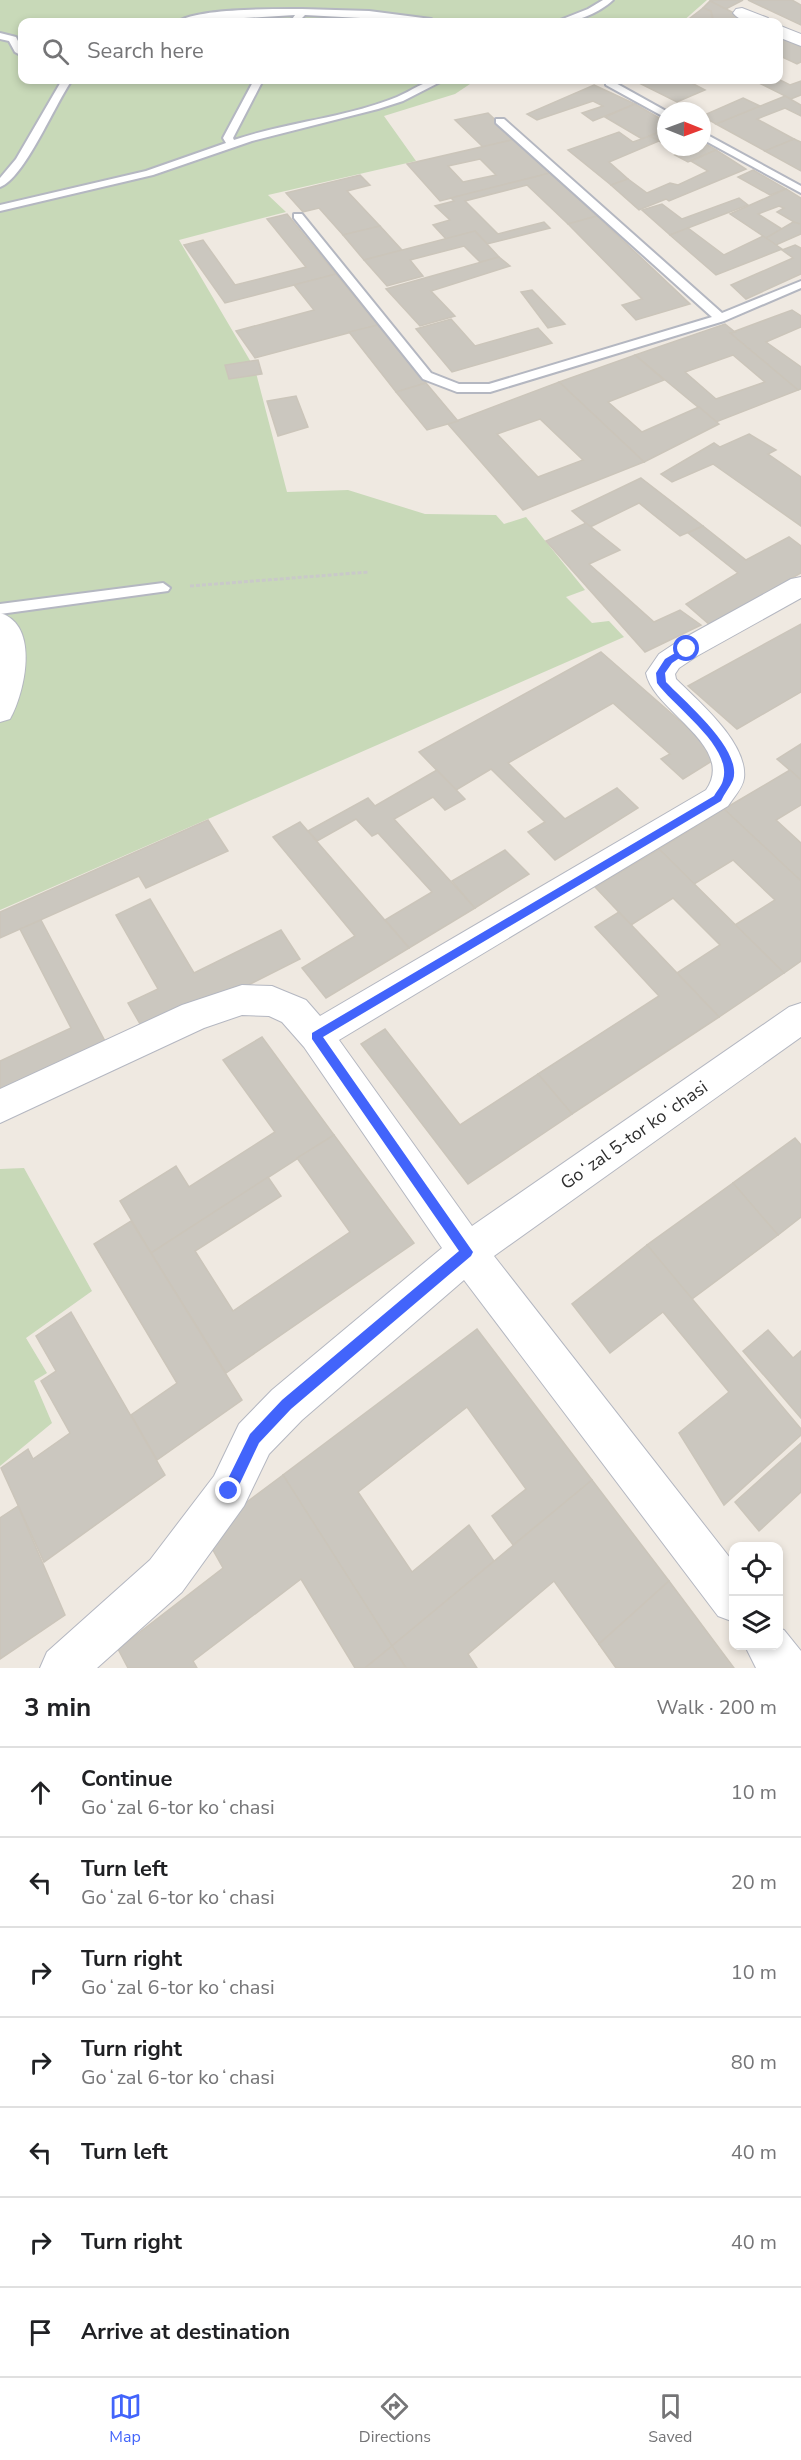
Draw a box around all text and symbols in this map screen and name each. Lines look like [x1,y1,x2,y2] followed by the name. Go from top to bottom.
[18,18,783,84] search box
[39,35,72,68] icon: search
[87,36,204,66] text: Search here
[657,102,711,156] north arrow
[673,635,699,661] route start
[556,1075,712,1195] street label: Goʻzal 5-tor koʻchasi
[215,1477,241,1503] route end
[729,1542,783,1650] map controls
[729,1542,783,1596] button: locate
[729,1596,783,1650] button: layers
[24,1690,91,1725] text: 3 min
[657,1694,777,1721] text: Walk · 200 m
[81,1764,172,1794] text: Continue
[24,1776,57,1809] icon: ahead
[731,1779,777,1806] text: 10 m
[81,1794,275,1821] text: Goʻzal 6-tor koʻchasi
[81,1854,168,1884] text: Turn left
[24,1866,57,1899] icon: left
[731,1869,777,1896] text: 20 m
[81,1884,275,1911] text: Goʻzal 6-tor koʻchasi
[81,1944,182,1974] text: Turn right
[24,1956,57,1989] icon: right
[731,1959,777,1986] text: 10 m
[81,1974,275,2001] text: Goʻzal 6-tor koʻchasi
[81,2034,182,2064] text: Turn right
[24,2046,57,2079] icon: right
[731,2049,777,2076] text: 80 m
[81,2064,275,2091] text: Goʻzal 6-tor koʻchasi
[24,2136,57,2169] icon: left
[81,2137,168,2167] text: Turn left
[731,2139,777,2166] text: 40 m
[24,2226,57,2259] icon: right
[81,2227,182,2257] text: Turn right
[731,2229,777,2256] text: 40 m
[24,2316,57,2349] icon: arrive
[81,2317,290,2347] text: Arrive at destination
[109,2390,142,2448] tab: Map
[359,2390,431,2448] tab: Directions
[648,2390,692,2448] tab: Saved

